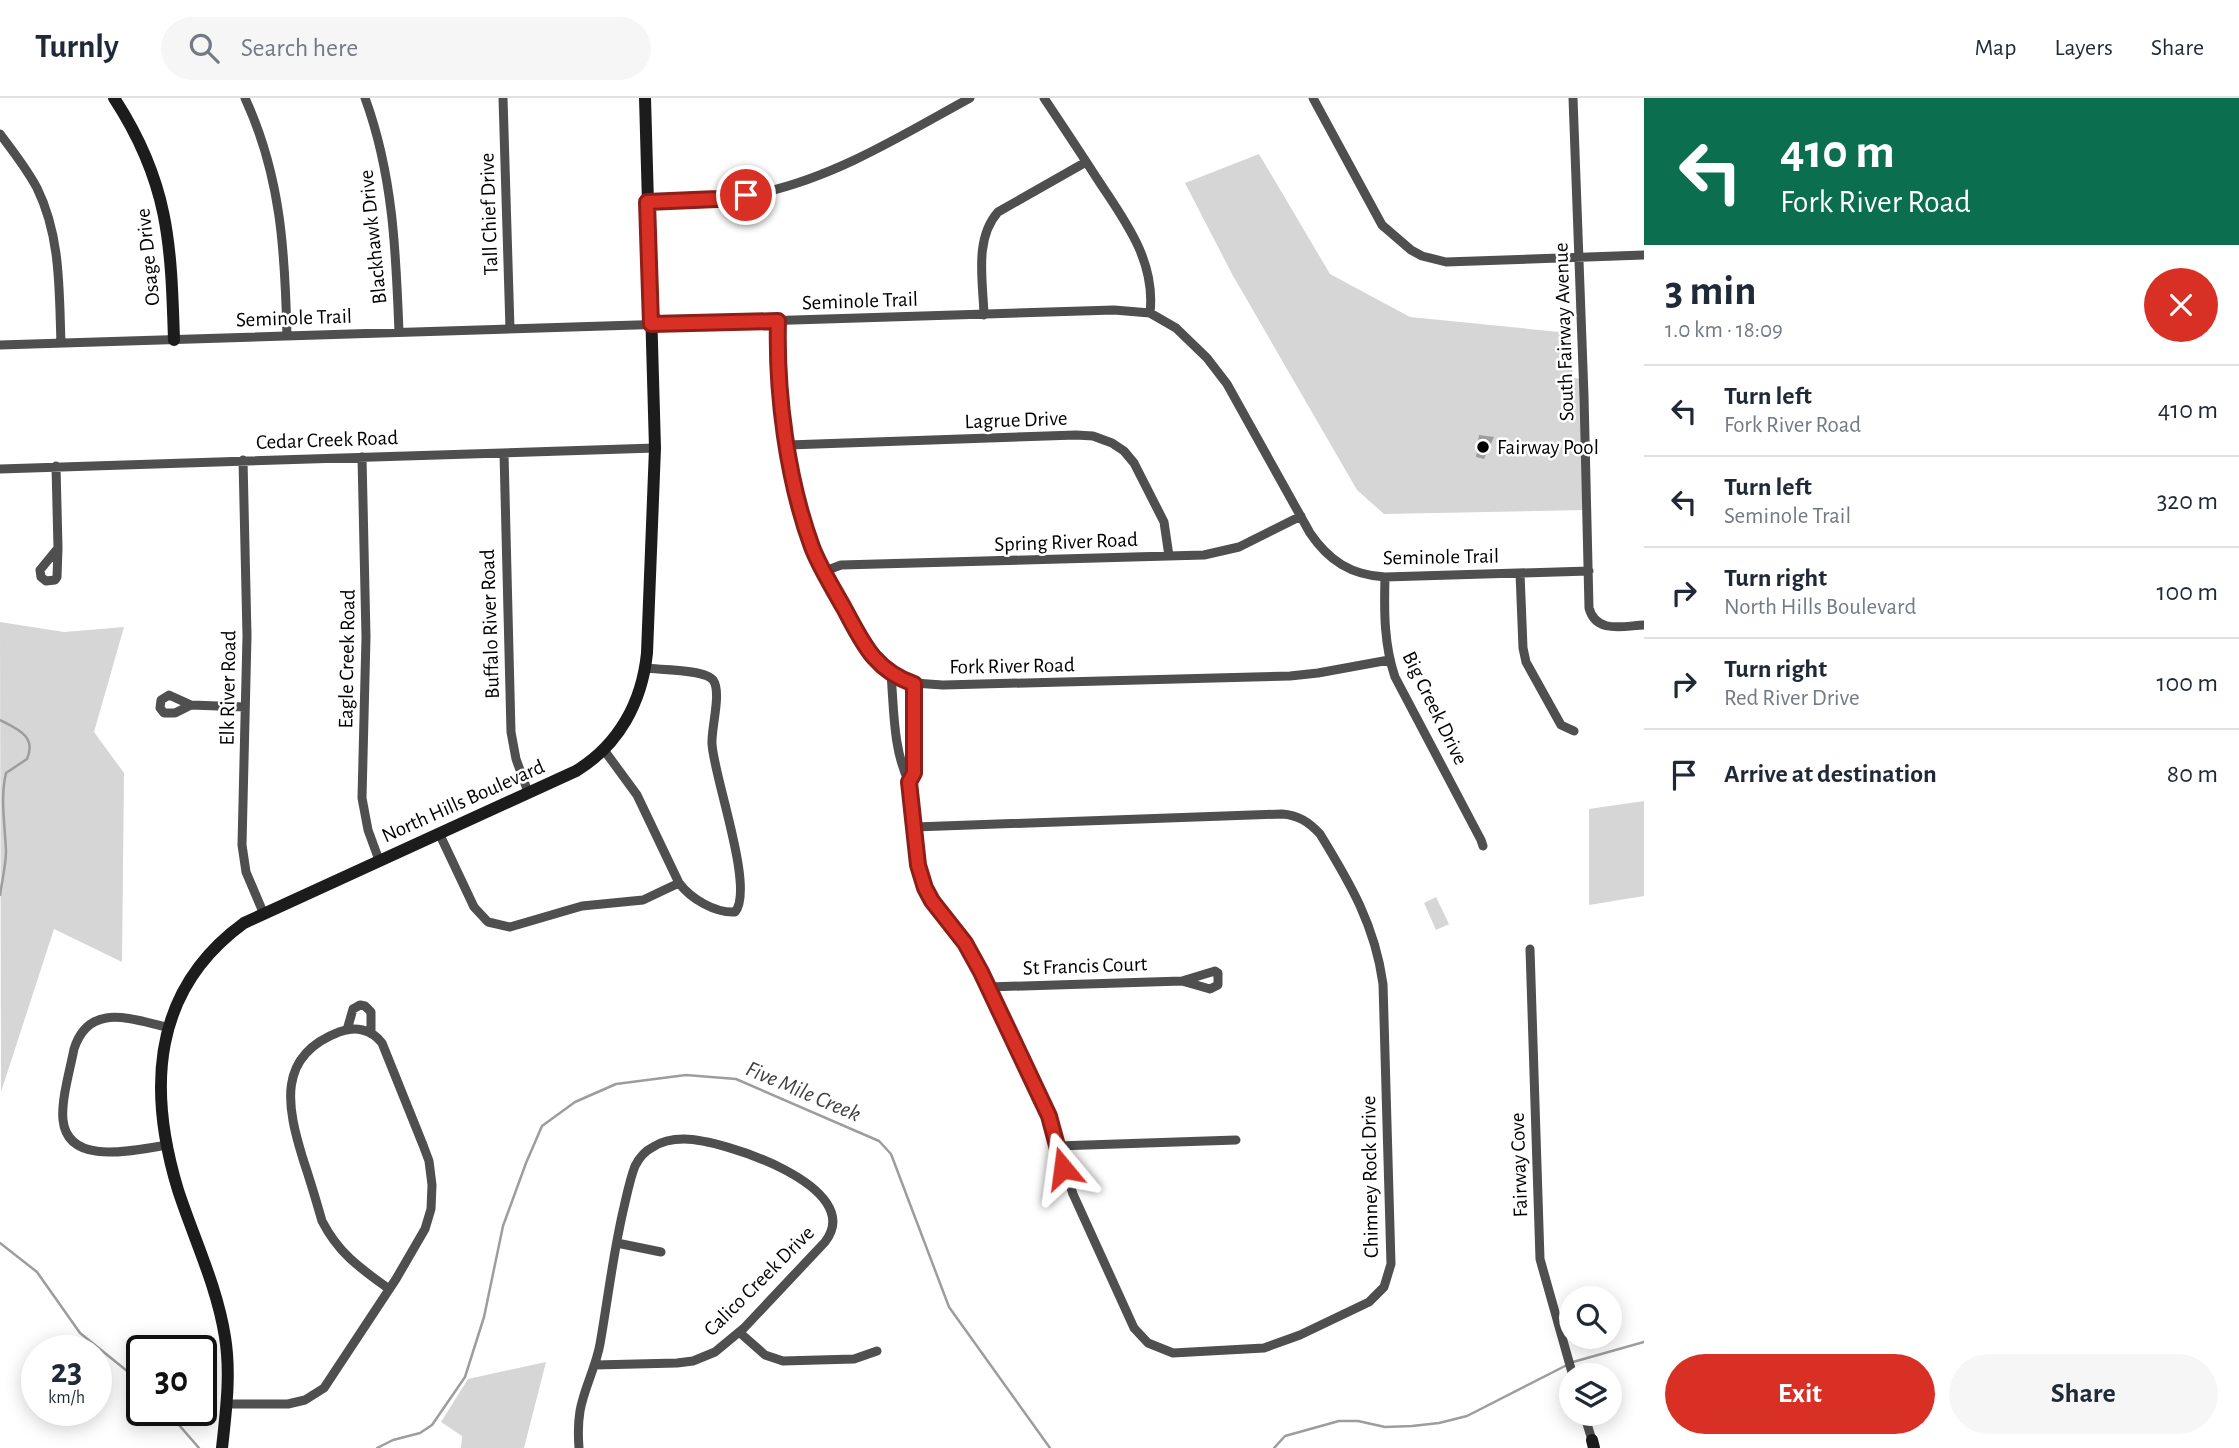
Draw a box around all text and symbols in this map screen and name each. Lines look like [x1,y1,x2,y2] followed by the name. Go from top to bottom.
[161,17,651,80] search box
[185,29,223,67] icon: search
[35,31,119,64] text: Turnly
[241,35,358,61] text: Search here
[1974,36,2016,60] text: Map
[2054,36,2113,60] text: Layers
[2151,36,2204,60] text: Share
[1665,126,1756,217] icon: left
[1780,128,1895,177] text: 410 m
[476,152,502,276] street label: Tall Chief Drive
[716,165,776,225] pin
[356,169,390,305] street label: Blackhawk Drive
[727,176,765,214] icon: arrive
[1780,186,1971,218] text: Fork River Road
[132,207,164,307] street label: Osage Drive
[1550,242,1578,422] street label: South Fairway Avenue
[2144,268,2218,342] button: close
[1665,270,1757,312] text: 3 min
[802,288,918,314] street label: Seminole Trail
[236,305,352,331] street label: Seminole Trail
[1665,319,1783,342] text: 1.0 km · 18:09
[1724,383,1812,409] text: Turn left
[1665,392,1703,430] icon: left
[2158,397,2218,423] text: 410 m
[964,408,1068,432] street label: Lagrue Drive
[1724,414,1861,437] text: Fork River Road
[256,427,399,453] street label: Cedar Creek Road
[1497,437,1599,458] place label: Fairway Pool
[1475,439,1491,455] marker: Fairway Pool
[1724,474,1812,500] text: Turn left
[1665,483,1703,521] icon: left
[2157,488,2218,514] text: 320 m
[1724,505,1851,528] text: Seminole Trail
[994,529,1138,555] street label: Spring River Road
[1383,545,1499,569] street label: Seminole Trail
[477,549,503,699] street label: Buffalo River Road
[1724,565,1827,591] text: Turn right
[1665,574,1703,612] icon: right
[2157,579,2218,605] text: 100 m
[335,589,359,729] street label: Eagle Creek Road
[1724,596,1916,619] text: North Hills Boulevard
[216,630,240,746] street label: Elk River Road
[1399,648,1471,768] street label: Big Creek Drive
[949,654,1075,678] street label: Fork River Road
[1724,656,1827,682] text: Turn right
[1665,665,1703,703] icon: right
[2157,670,2218,696] text: 100 m
[1724,687,1860,710] text: Red River Drive
[379,756,548,846] street label: North Hills Boulevard
[1665,756,1703,794] icon: arrive
[1724,761,1937,787] text: Arrive at destination
[2167,761,2218,787] text: 80 m
[1022,953,1148,979] street label: St Francis Court
[742,1058,864,1127] water label: Five Mile Creek
[1358,1096,1382,1258] street label: Chimney Rock Drive
[1507,1112,1531,1218] street label: Fairway Cove
[1026,1131,1100,1205] position arrow
[700,1222,818,1340] street label: Calico Creek Drive
[1559,1286,1622,1426] map controls
[1559,1286,1622,1349] button: search
[126,1335,217,1426] speed limit sign: 30
[51,1354,82,1389] text: 23
[1665,1354,1935,1434] button: Exit
[1949,1354,2218,1434] button: Share
[1559,1363,1622,1426] button: layers
[48,1389,85,1407] text: km/h

